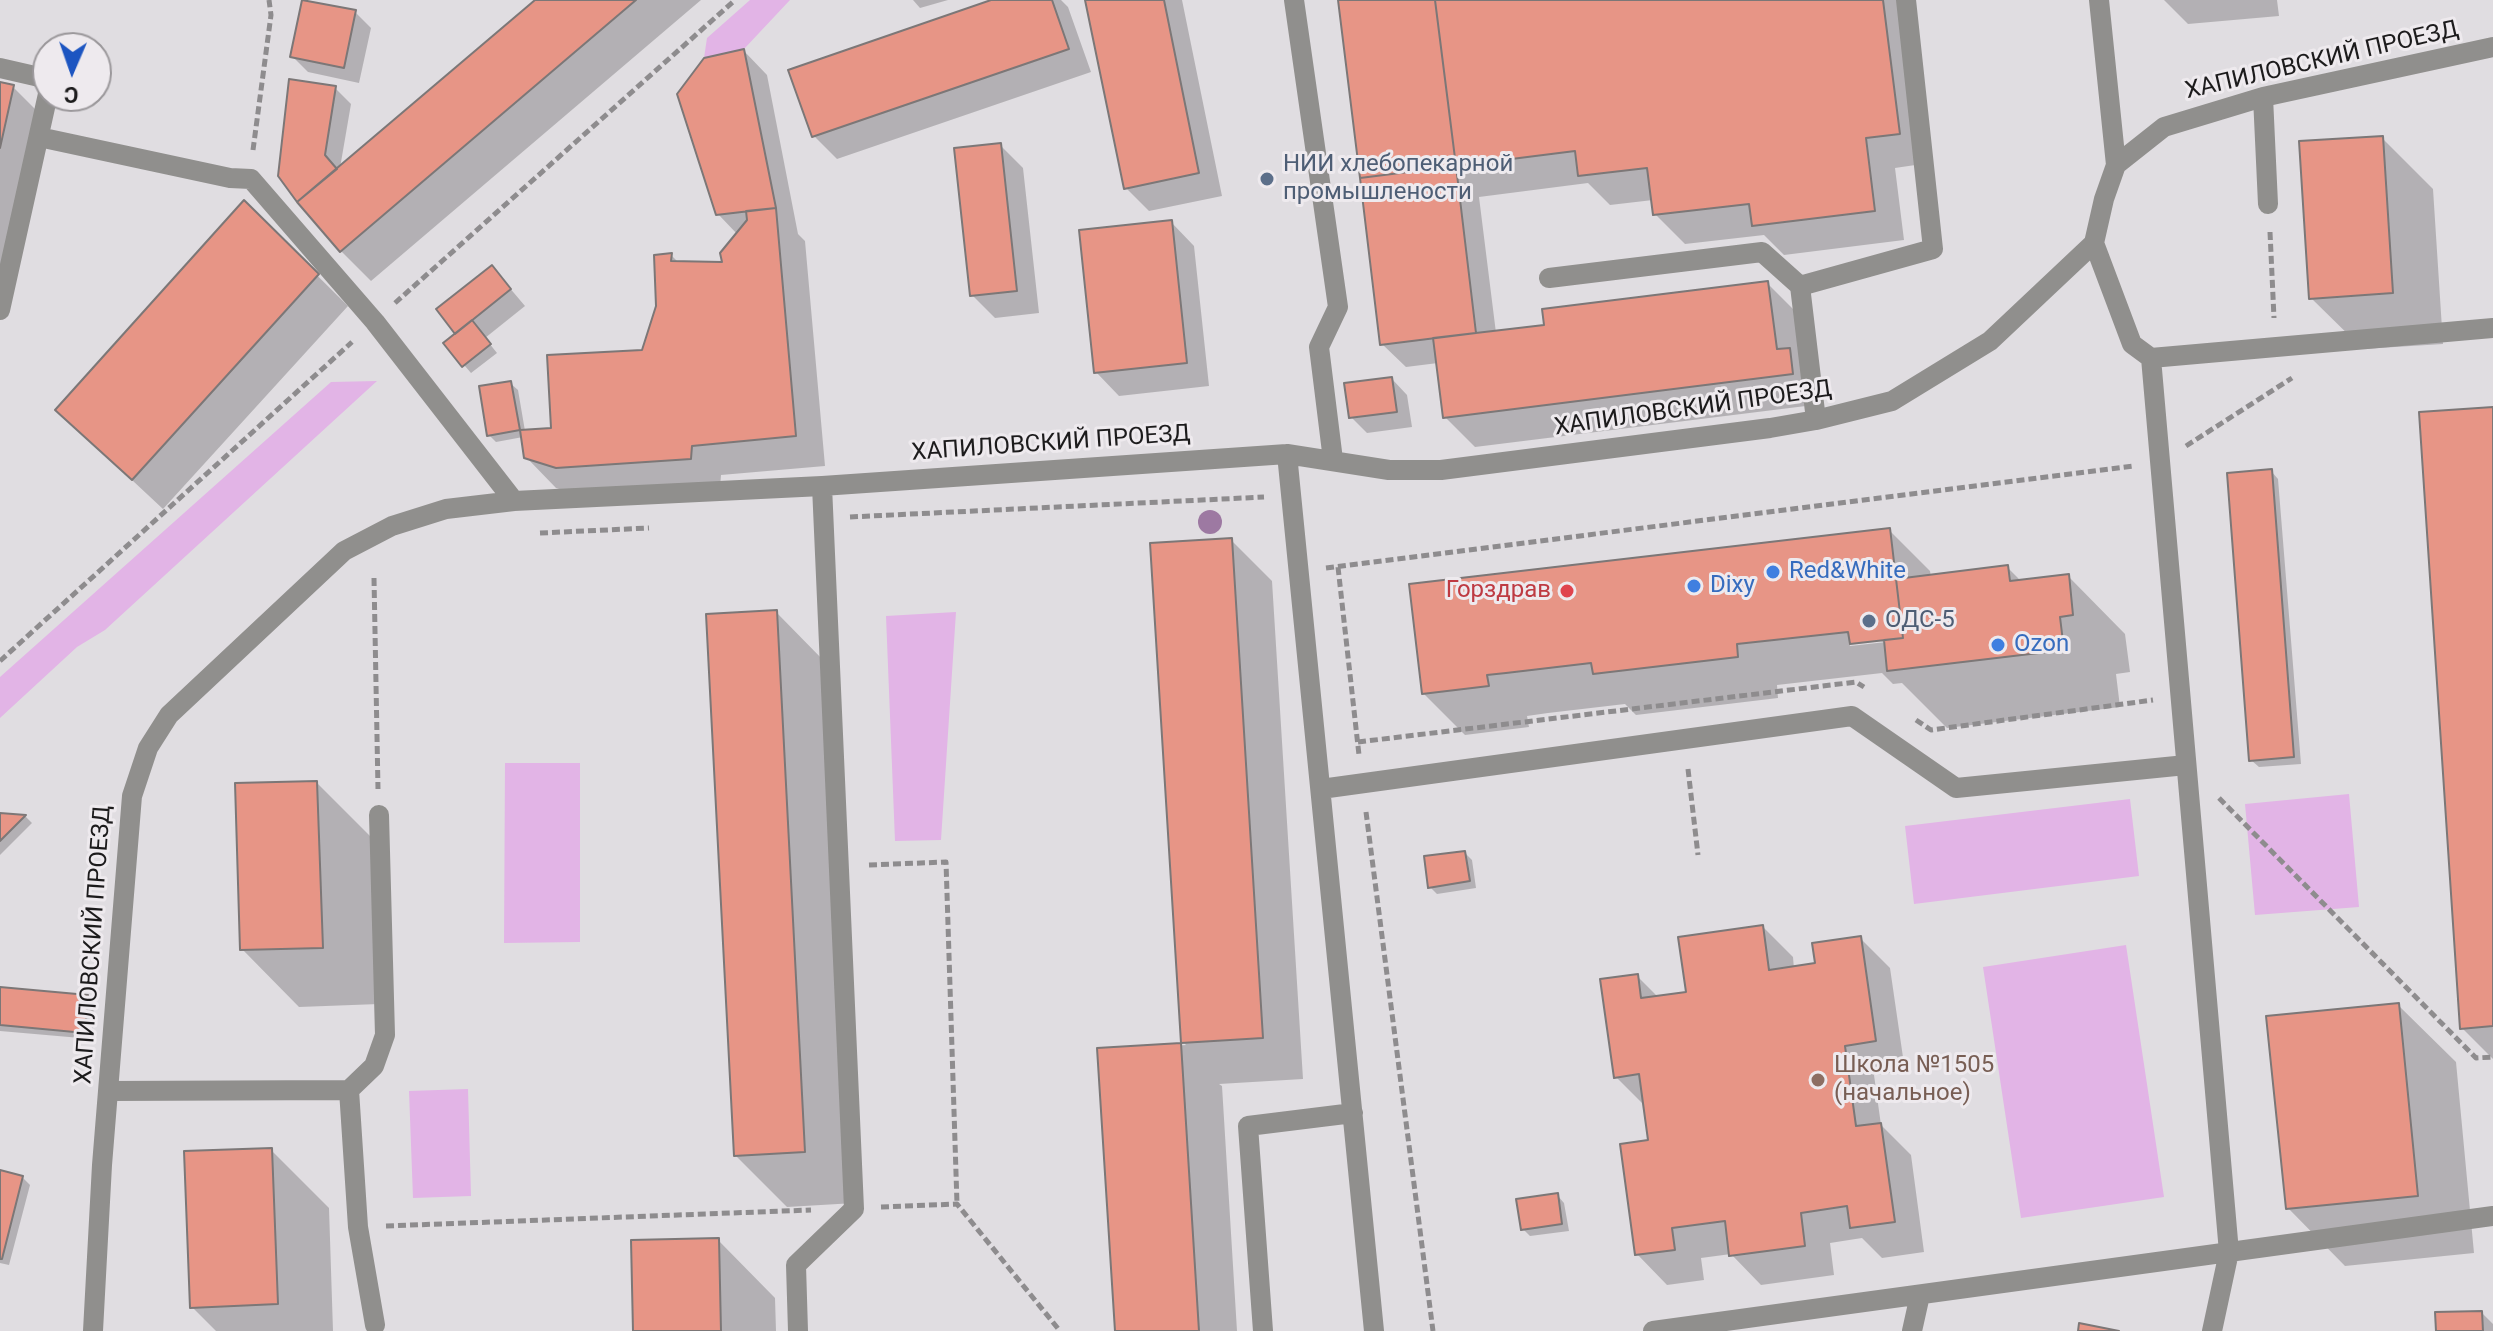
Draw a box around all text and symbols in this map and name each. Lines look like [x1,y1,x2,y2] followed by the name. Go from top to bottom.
[2183,16,2461,106] street label: ХАПИЛОВСКИЙ ПРОЕЗД
[32,32,112,112] north arrow
[64,82,79,107] text: С
[1283,151,1513,207] place label: НИИ хлебопекарной промышлености
[1258,170,1276,188] marker: НИИ хлебопекарной промышлености
[1553,375,1833,443] street label: ХАПИЛОВСКИЙ ПРОЕЗД
[911,420,1191,468] street label: ХАПИЛОВСКИЙ ПРОЕЗД
[1789,558,1906,586] place label: Red&White
[1764,563,1782,581] marker: Red&White
[1710,572,1755,600] place label: Dixy
[1446,577,1551,605] place label: Горздрав
[1685,577,1703,595] marker: Dixy
[1558,582,1576,600] marker: Горздрав
[1885,607,1955,635] place label: ОДС-5
[1860,612,1878,630] marker: ОДС-5
[2014,631,2069,659] place label: Ozon
[1989,636,2007,654] marker: Ozon
[70,805,118,1085] street label: ХАПИЛОВСКИЙ ПРОЕЗД
[1834,1052,1994,1108] place label: Школа №1505 (начальное)
[1809,1071,1827,1089] marker: Школа №1505 (начальное)

